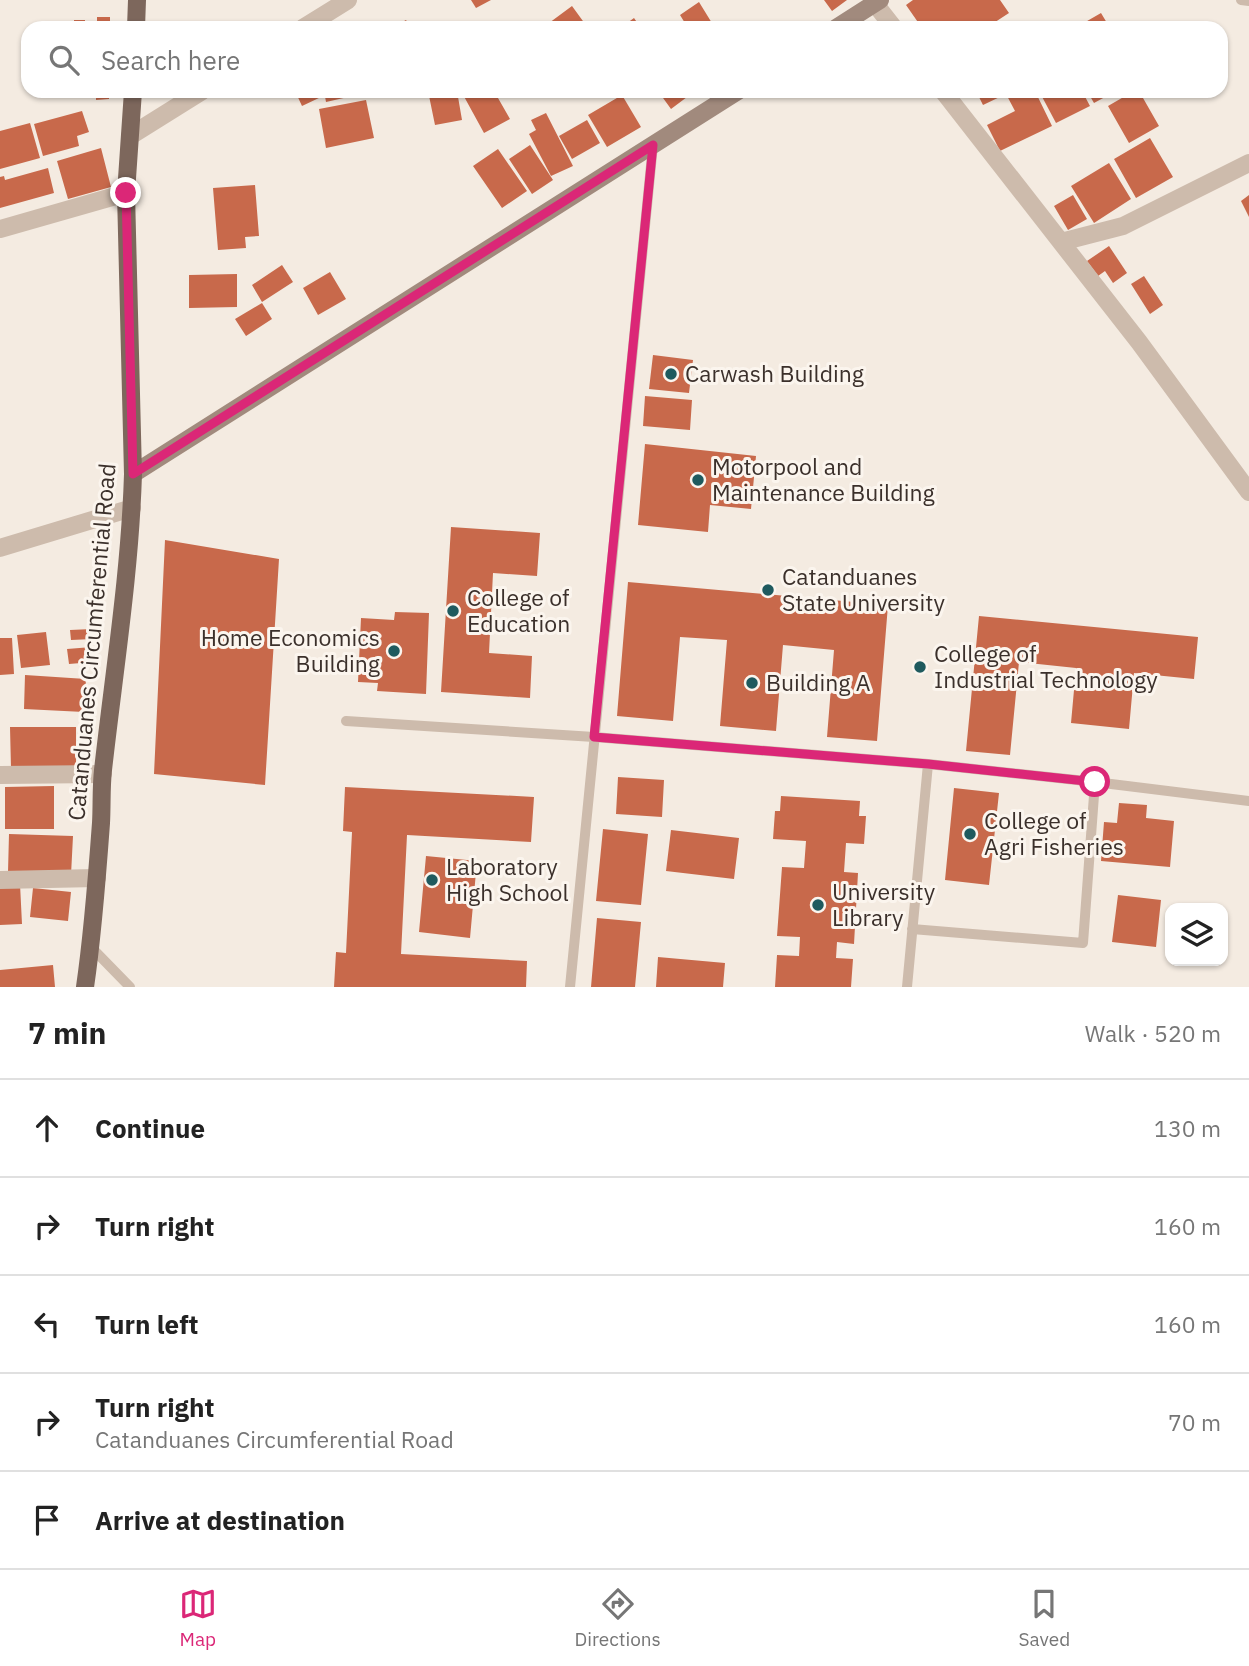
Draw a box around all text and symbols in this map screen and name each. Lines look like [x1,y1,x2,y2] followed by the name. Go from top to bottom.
[21,21,1228,98] search box
[45,41,83,79] icon: search
[101,43,240,77] text: Search here
[110,177,141,208] route end
[685,358,864,388] place label: Carwash Building
[663,366,679,382] marker: Carwash Building
[712,451,935,507] place label: Motorpool and Maintenance Building
[60,462,122,822] street label: Catanduanes Circumferential Road
[690,472,706,488] marker: Motorpool and Maintenance Building
[782,561,945,617] place label: Catanduanes State University
[467,582,570,638] place label: College of Education
[760,582,776,598] marker: Catanduanes State University
[445,603,461,619] marker: College of Education
[201,622,380,678] place label: Home Economics Building
[934,638,1158,694] place label: College of Industrial Technology
[386,643,402,659] marker: Home Economics Building
[912,659,928,675] marker: College of Industrial Technology
[766,667,871,697] place label: Building A
[744,675,760,691] marker: Building A
[1079,766,1110,797] route start
[984,805,1124,861] place label: College of Agri Fisheries
[962,826,978,842] marker: College of Agri Fisheries
[446,851,569,907] place label: Laboratory High School
[424,872,440,888] marker: Laboratory High School
[832,876,936,932] place label: University Library
[810,897,826,913] marker: University Library
[1165,903,1228,966] map controls
[1165,903,1228,966] button: layers
[28,1013,106,1052] text: 7 min
[1085,1018,1221,1048] text: Walk · 520 m
[28,1109,66,1147] icon: ahead
[95,1111,205,1145] text: Continue
[1154,1113,1221,1143] text: 130 m
[28,1207,66,1245] icon: right
[95,1209,214,1243] text: Turn right
[1154,1211,1221,1241] text: 160 m
[28,1305,66,1343] icon: left
[95,1307,198,1341] text: Turn left
[1154,1309,1221,1339] text: 160 m
[95,1390,214,1424] text: Turn right
[28,1403,66,1441] icon: right
[1168,1407,1221,1437] text: 70 m
[95,1424,454,1454] text: Catanduanes Circumferential Road
[28,1501,66,1539] icon: arrive
[95,1503,345,1537] text: Arrive at destination
[179,1585,217,1651] tab: Map
[574,1585,661,1651] tab: Directions
[1019,1585,1070,1651] tab: Saved

